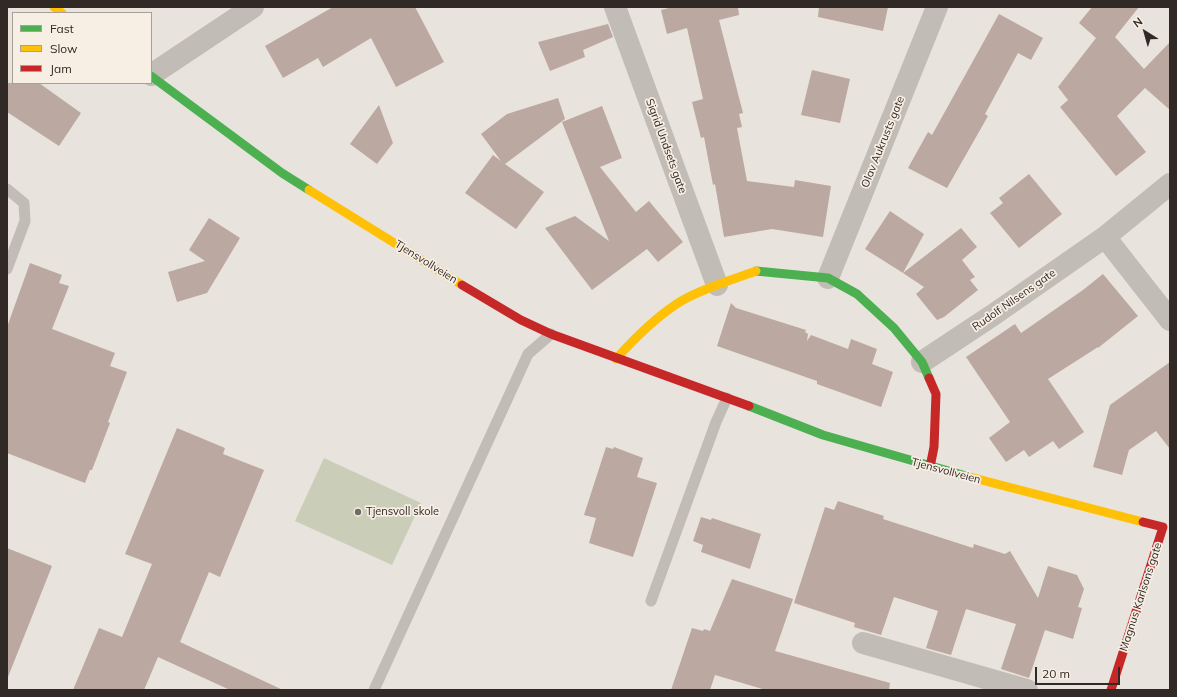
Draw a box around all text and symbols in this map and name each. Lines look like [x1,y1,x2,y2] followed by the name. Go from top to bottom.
[12,12,152,84] legend
[1125,12,1165,52] north arrow
[1130,14,1145,31] text: N
[50,21,74,36] text: Fast
[50,41,78,56] text: Slow
[50,61,72,76] text: Jam
[859,94,907,190] street label: Olav Aukrusts gate
[643,97,689,195] street label: Sigrid Undsets gate
[392,238,460,286] street label: Tjensvollveien
[970,266,1058,334] street label: Rudolf Nilsens gate
[910,455,982,487] street label: Tjensvollveien
[366,505,439,519] place label: Tjensvoll skole
[353,507,363,517] marker: Tjensvoll skole
[1117,541,1165,653] street label: Magnus Karlsons gate
[1037,659,1122,685] scale bar
[1042,666,1070,681] text: 20 m

